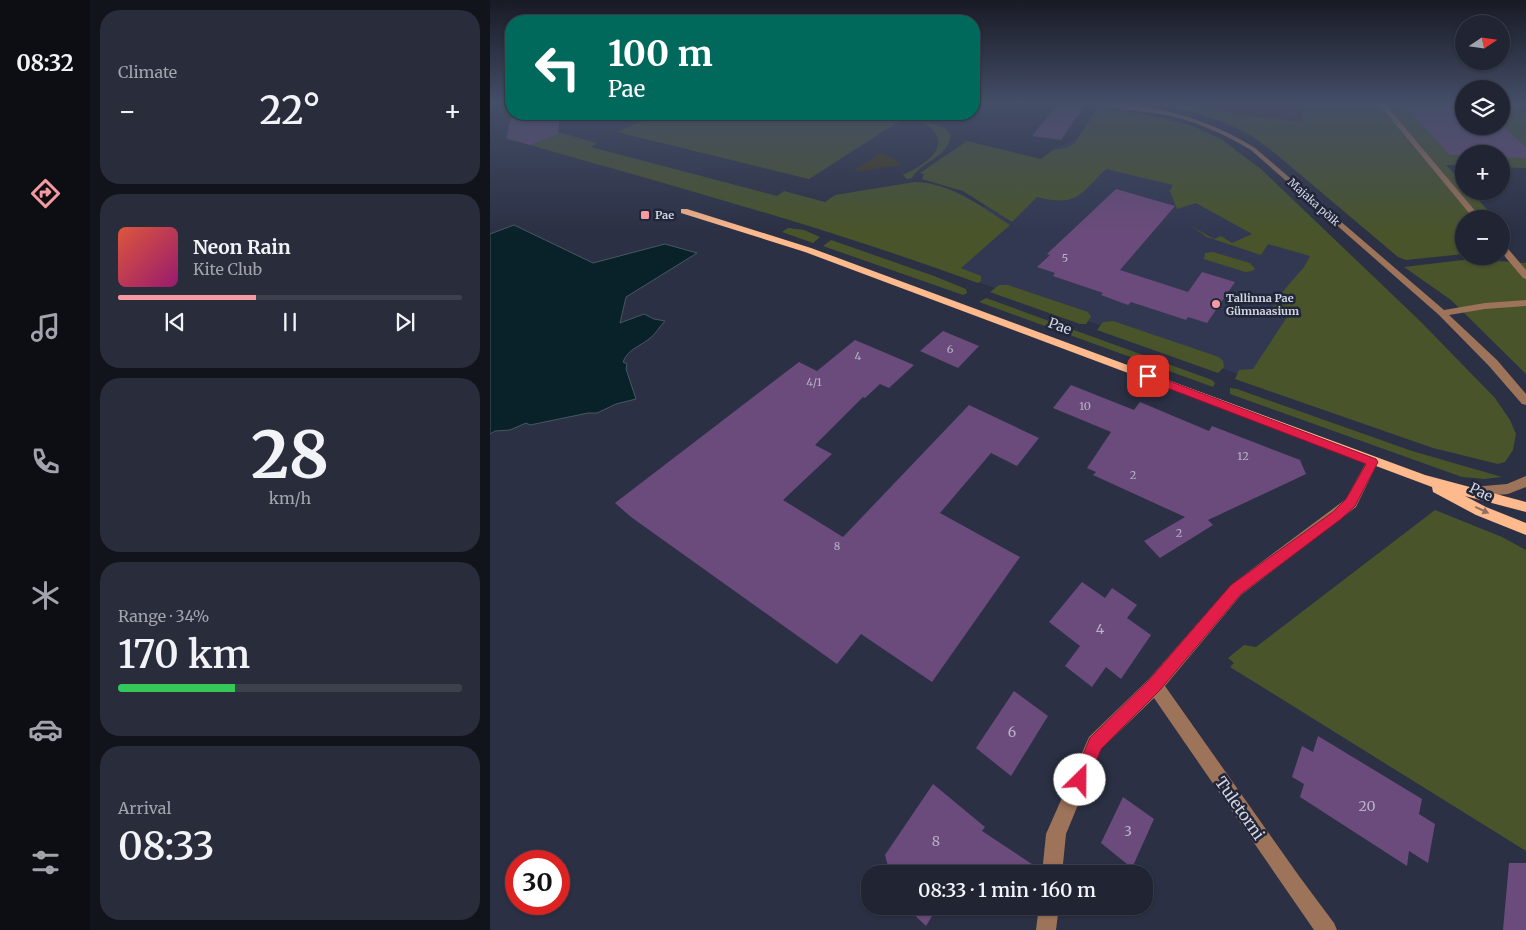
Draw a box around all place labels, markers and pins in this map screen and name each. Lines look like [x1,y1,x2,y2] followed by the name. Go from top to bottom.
[655,208,674,222] place label: Pae
[639,209,651,221] marker: Pae
[1226,291,1299,318] place label: Tallinna Pae Gümnaasium
[1210,298,1222,310] marker: Tallinna Pae Gümnaasium
[1127,355,1169,397] pin

